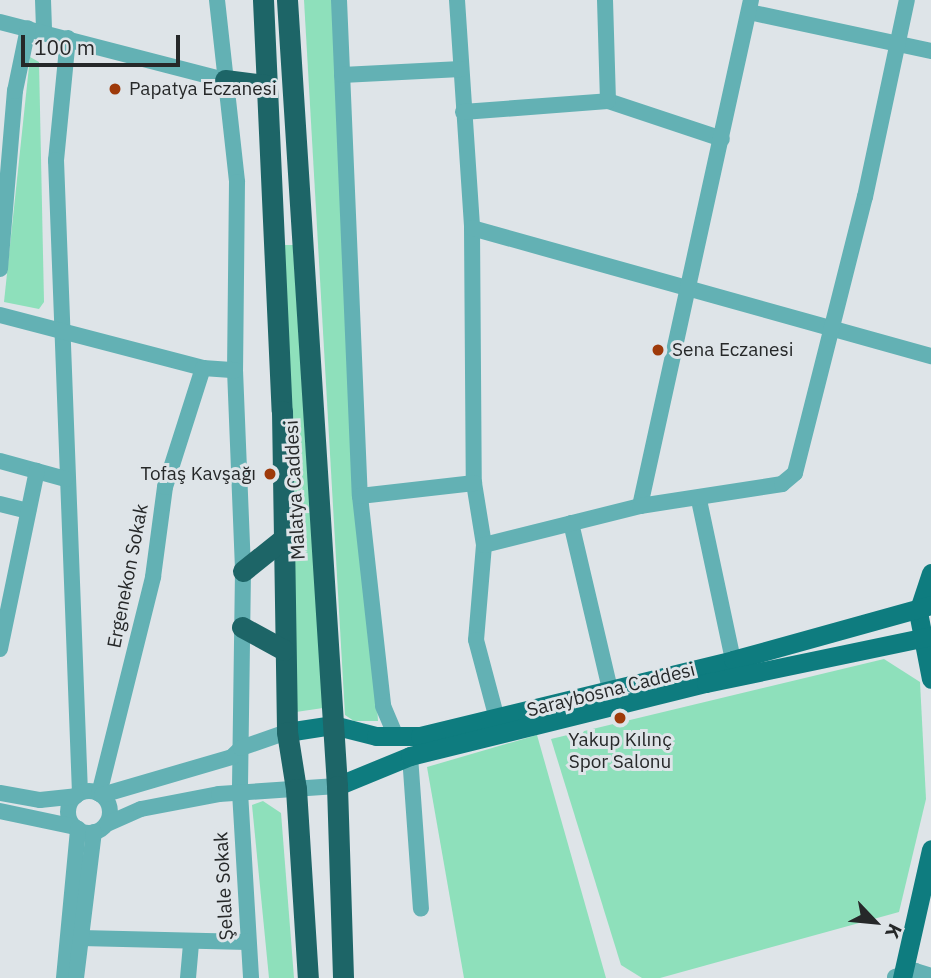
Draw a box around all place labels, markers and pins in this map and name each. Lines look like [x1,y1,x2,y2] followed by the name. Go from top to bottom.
[129,78,277,100] place label: Papatya Eczanesi
[107,81,123,97] marker: Papatya Eczanesi
[672,339,794,361] place label: Sena Eczanesi
[650,342,666,358] marker: Sena Eczanesi
[140,463,256,485] place label: Tofaş Kavşağı
[262,466,278,482] marker: Tofaş Kavşağı
[612,710,628,726] marker: Yakup Kılınç Spor Salonu
[568,729,672,773] place label: Yakup Kılınç Spor Salonu

